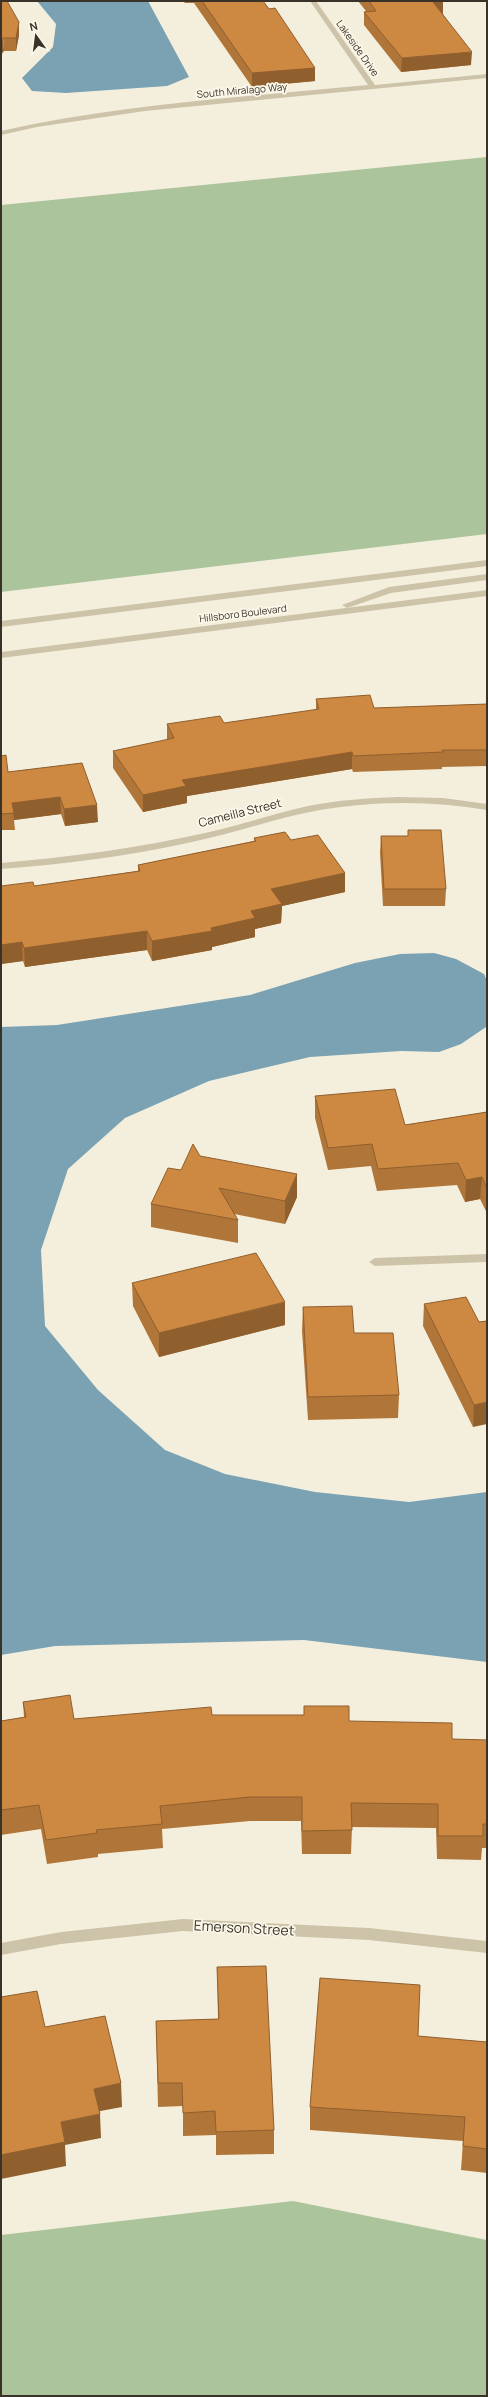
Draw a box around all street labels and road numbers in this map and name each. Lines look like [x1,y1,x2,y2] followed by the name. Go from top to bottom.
[333,17,383,79] street label: Lakeside Drive
[196,79,289,101] street label: South Miralago Way
[198,601,288,625] street label: Hillsboro Boulevard
[197,794,283,831] street label: Cameilla Street
[193,1915,295,1940] street label: Emerson Street

